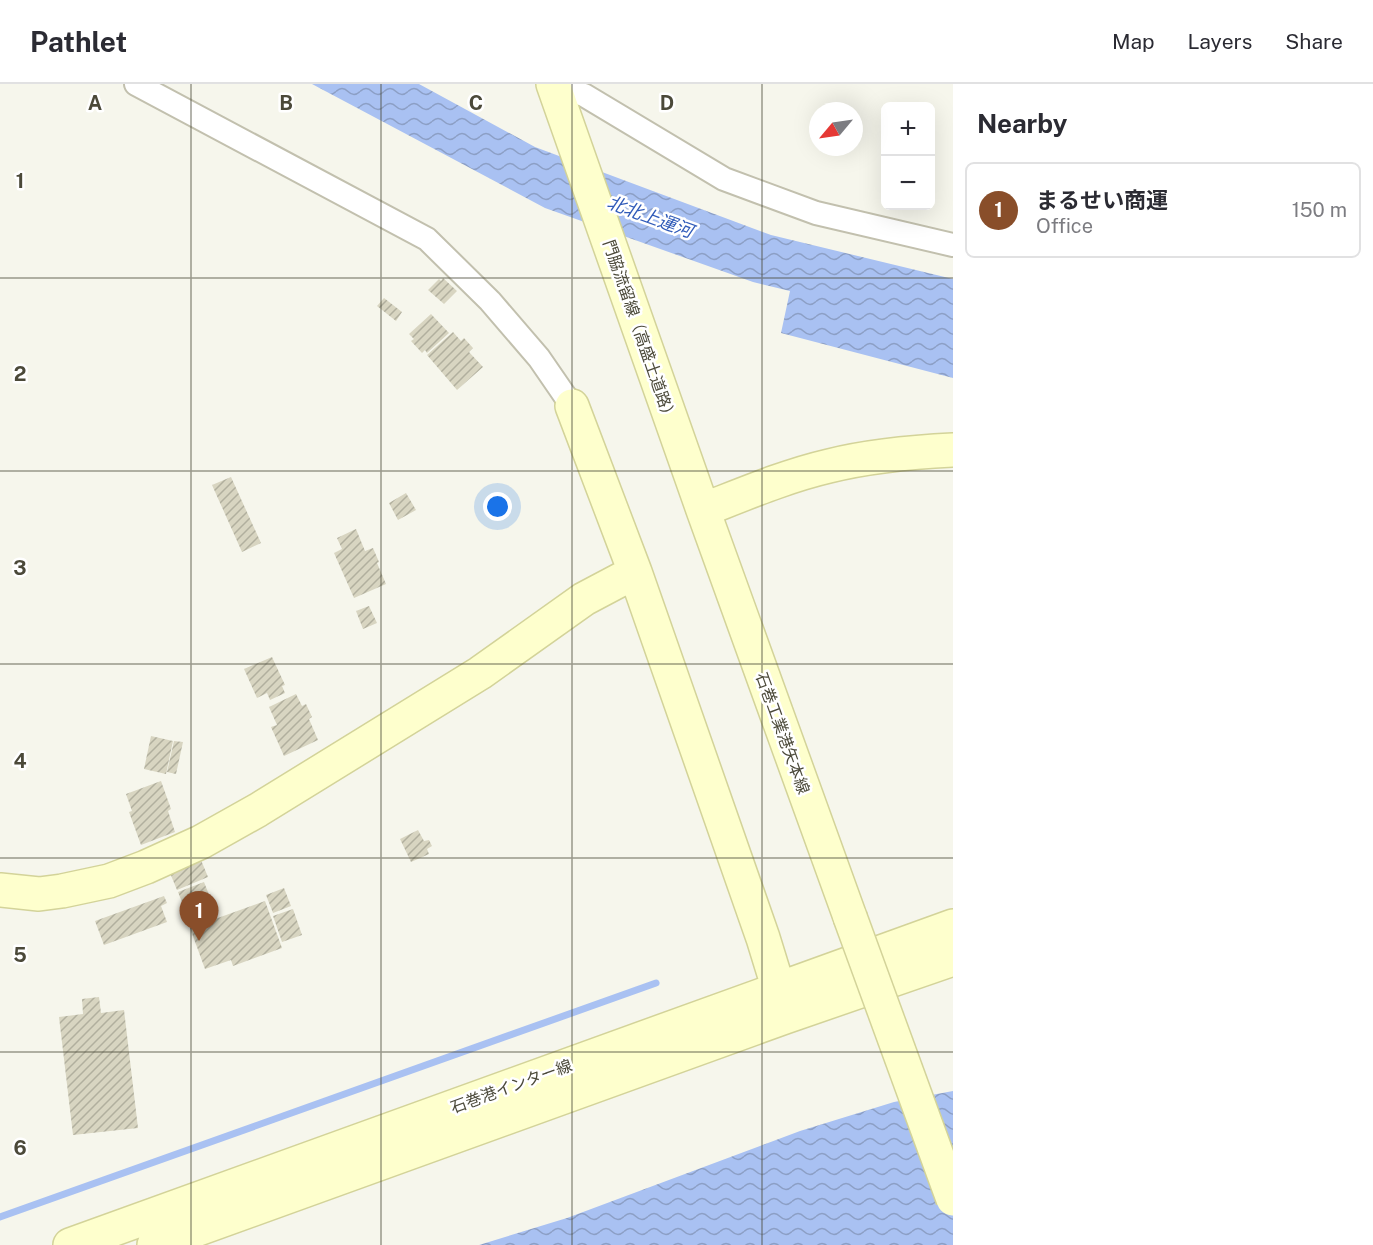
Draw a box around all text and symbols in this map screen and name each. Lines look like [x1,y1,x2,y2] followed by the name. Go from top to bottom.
[30,25,127,58] text: Pathlet
[1112,29,1155,54] text: Map
[1188,29,1252,54] text: Layers
[1285,29,1343,54] text: Share
[88,91,102,115] text: A
[279,91,293,115] text: B
[469,91,483,115] text: C
[660,91,674,115] text: D
[809,102,863,156] north arrow
[881,102,935,210] map controls
[881,102,935,156] button: +
[977,108,1067,139] text: Nearby
[881,156,935,210] button: −
[16,169,24,193] text: 1
[1036,187,1168,213] text: まるせい商運
[604,191,699,243] water label: 北北上運河
[994,198,1003,222] text: 1
[1292,198,1347,222] text: 150 m
[1036,214,1093,238] text: Office
[599,237,680,425] street label: 門脇流留線（高盛土道路）
[14,362,26,386] text: 2
[483,492,512,521] your location
[13,556,27,580] text: 3
[752,670,813,797] street label: 石巻工業港矢本線
[13,749,27,773] text: 4
[180,892,218,941] pin: 1
[13,943,27,967] text: 5
[448,1056,575,1117] street label: 石巻港インター線
[13,1136,27,1160] text: 6

